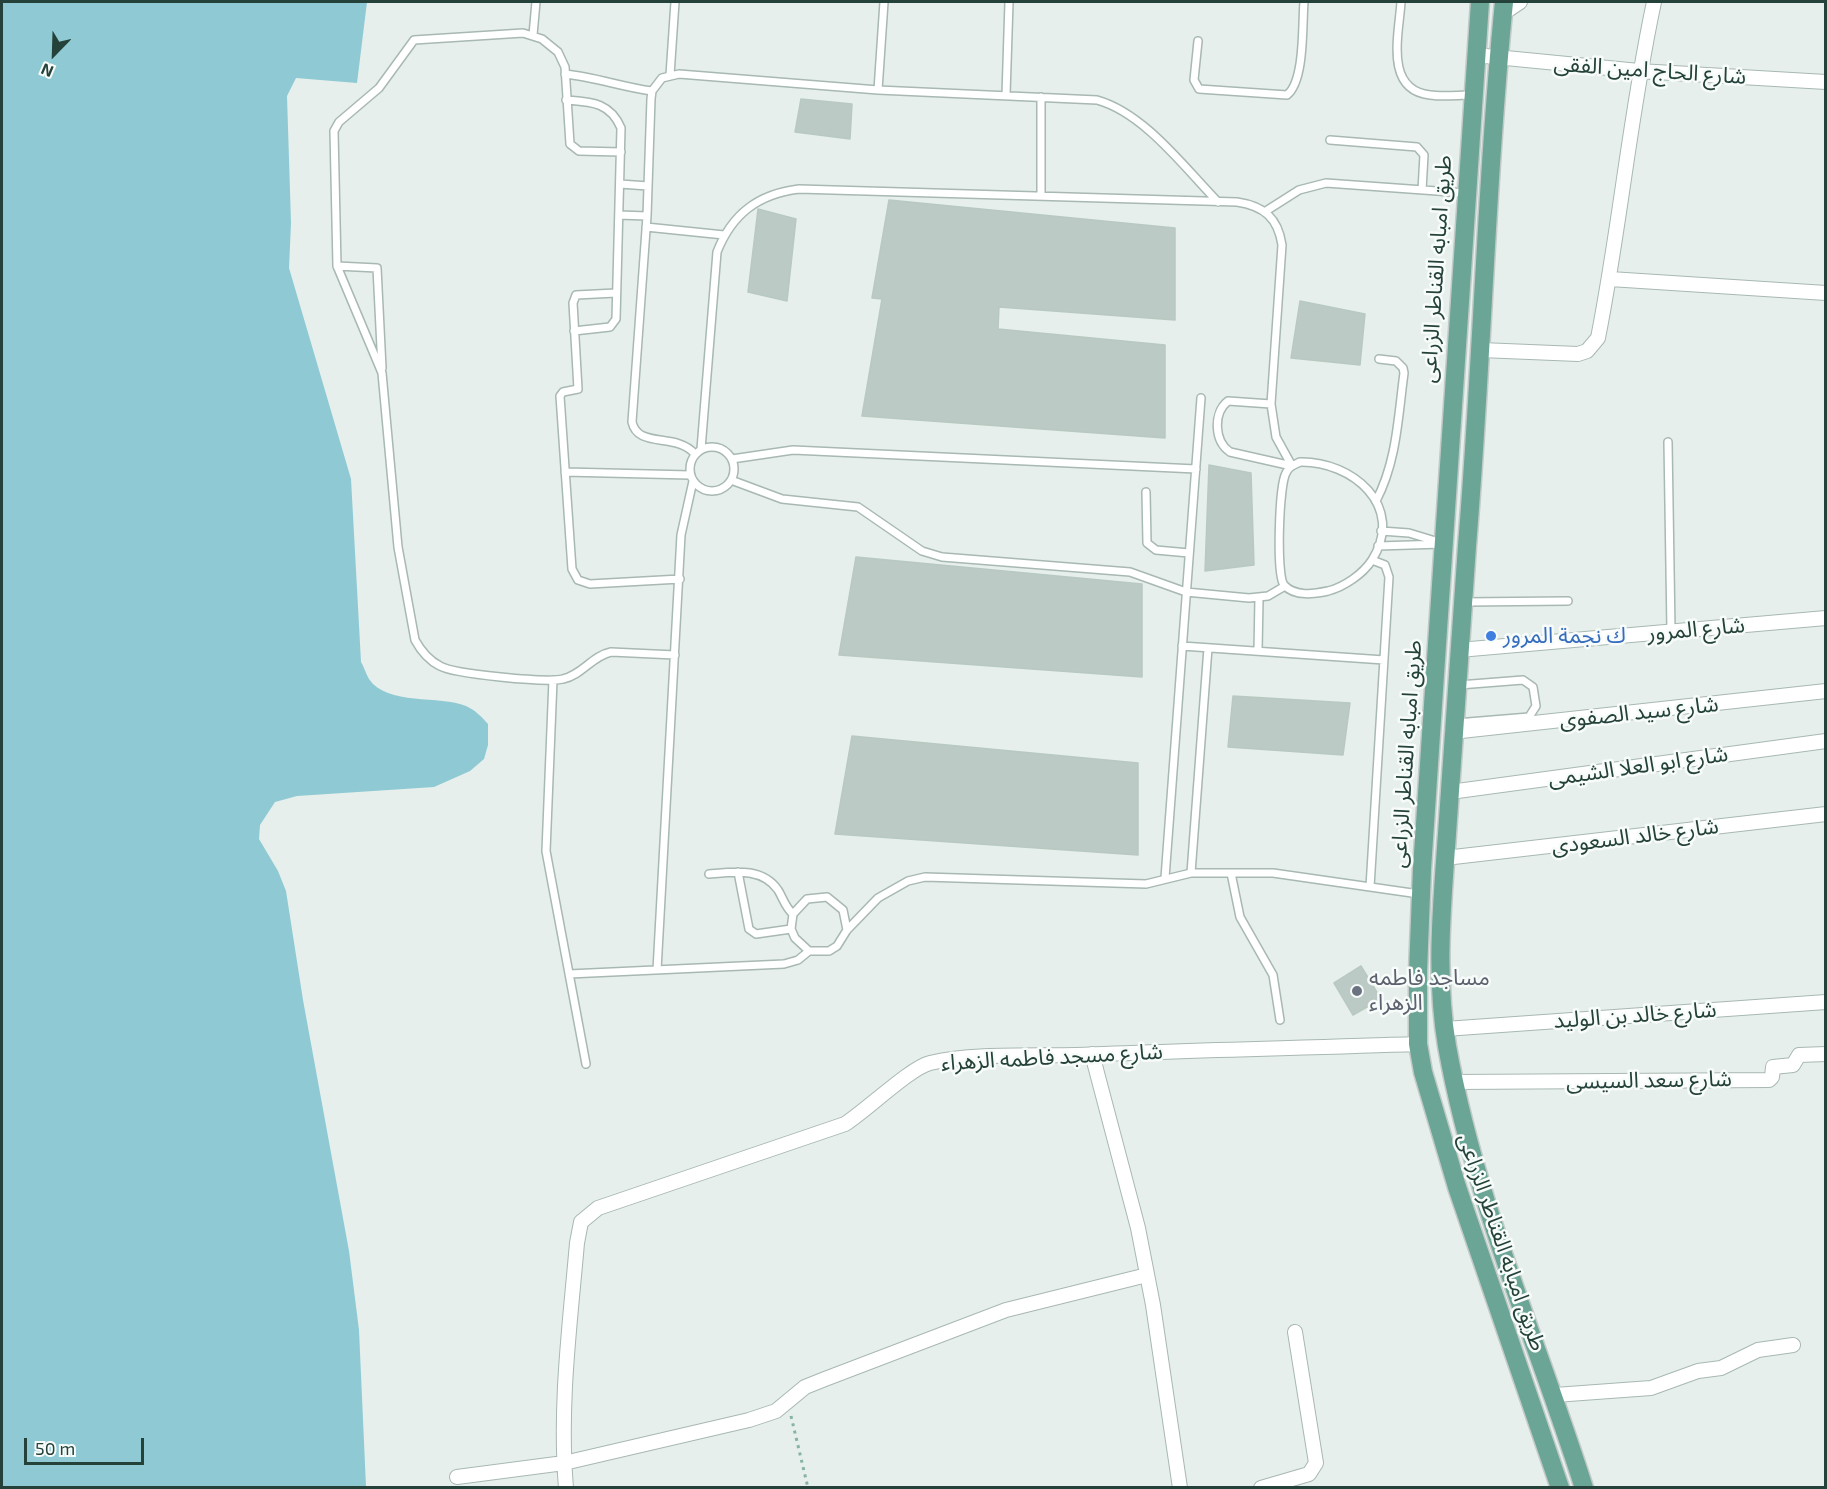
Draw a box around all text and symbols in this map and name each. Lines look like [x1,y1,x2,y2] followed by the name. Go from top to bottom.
[24,24,84,84] north arrow
[1553,50,1747,90] street label: شارع الحاج امين الفقى
[38,60,56,82] text: N
[1415,154,1457,384] street label: طريق امبابه القناطر الزراعى
[1646,612,1746,646] street label: شارع المرور
[1503,623,1626,649] place label: ك نجمة المرور
[1484,629,1498,643] marker: ك نجمة المرور
[1385,639,1427,869] street label: طريق امبابه القناطر الزراعى
[1558,691,1720,733] street label: شارع سيد الصفوى
[1546,740,1730,792] street label: شارع ابو العلا الشيمى
[1550,813,1720,859] street label: شارع خالد السعودى
[1369,965,1490,1016] place label: مساجد فاطمه الزهراء
[1350,984,1364,998] marker: مساجد فاطمه الزهراء
[1553,996,1717,1034] street label: شارع خالد بن الوليد
[940,1038,1164,1076] street label: شارع مسجد فاطمه الزهراء
[1566,1065,1732,1095] street label: شارع سعد السيسى
[1452,1130,1552,1354] street label: طريق امبابه القناطر الزراعى
[27,1426,147,1464] scale bar
[35,1437,75,1459] text: 50 m

